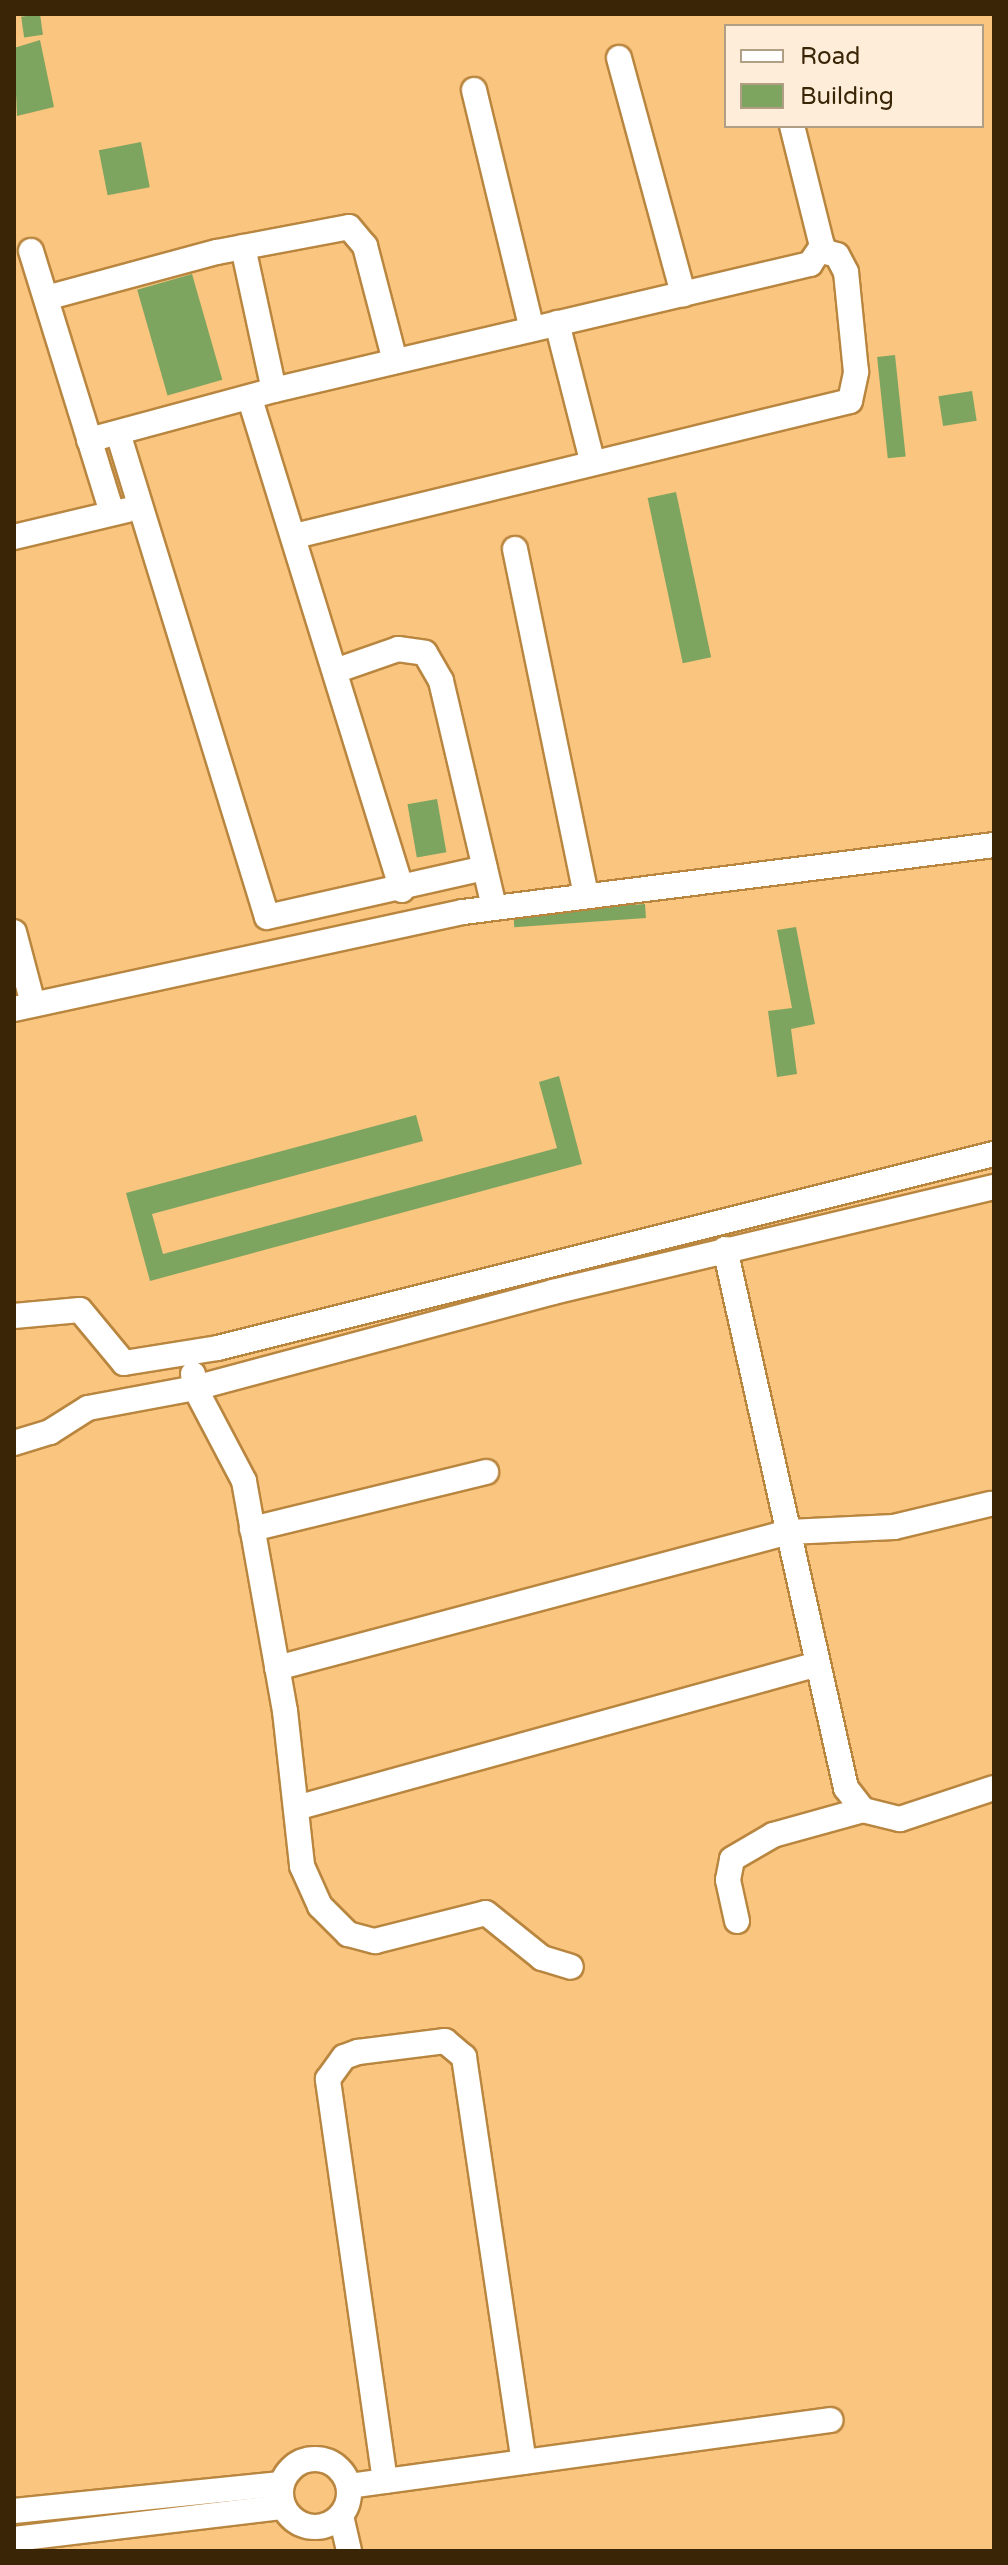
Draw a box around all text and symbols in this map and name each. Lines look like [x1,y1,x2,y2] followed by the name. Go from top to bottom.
[724,24,984,128] legend
[800,42,860,71] text: Road
[800,82,894,111] text: Building

